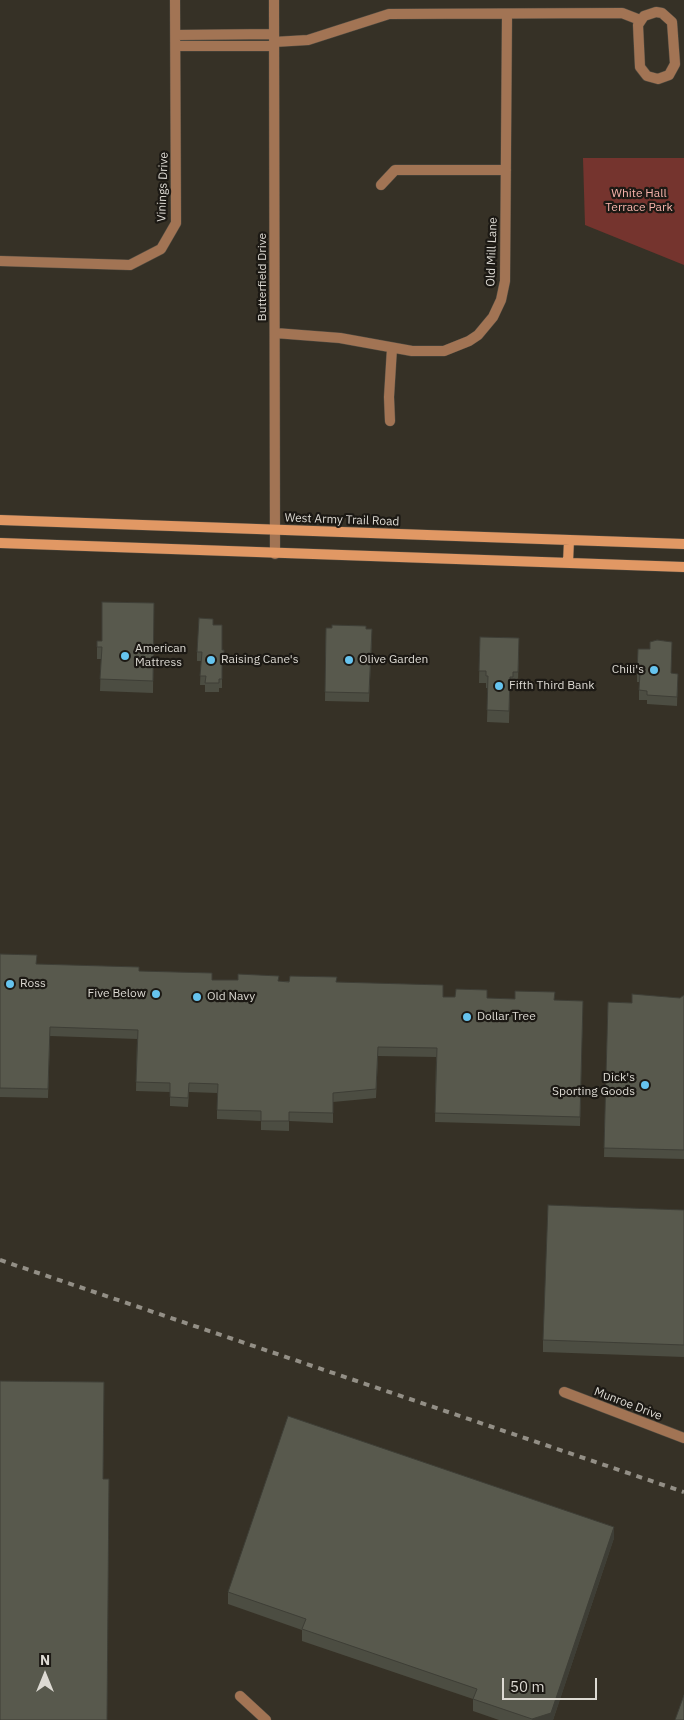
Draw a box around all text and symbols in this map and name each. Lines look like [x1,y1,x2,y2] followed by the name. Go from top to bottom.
[155,152,171,222] street label: Vinings Drive
[605,187,673,215] park label: White Hall Terrace Park
[484,217,500,287] street label: Old Mill Lane
[256,233,270,321] street label: Butterfield Drive
[284,511,400,529] street label: West Army Trail Road
[135,642,186,670] place label: American Mattress
[119,650,131,662] marker: American Mattress
[221,653,299,667] place label: Raising Cane's
[359,653,428,667] place label: Olive Garden
[205,654,217,666] marker: Raising Cane's
[343,654,355,666] marker: Olive Garden
[612,663,644,677] place label: Chili's
[648,664,660,676] marker: Chili's
[509,679,595,693] place label: Fifth Third Bank
[493,680,505,692] marker: Fifth Third Bank
[20,977,46,991] place label: Ross
[4,978,16,990] marker: Ross
[88,987,146,1001] place label: Five Below
[150,988,162,1000] marker: Five Below
[207,990,255,1004] place label: Old Navy
[191,991,203,1003] marker: Old Navy
[477,1010,536,1024] place label: Dollar Tree
[461,1011,473,1023] marker: Dollar Tree
[552,1071,635,1099] place label: Dick's Sporting Goods
[639,1079,651,1091] marker: Dick's Sporting Goods
[592,1384,664,1424] street label: Munroe Drive
[20,1650,70,1700] north arrow
[40,1651,50,1669] text: N
[504,1668,599,1700] scale bar
[510,1677,545,1696] text: 50 m

